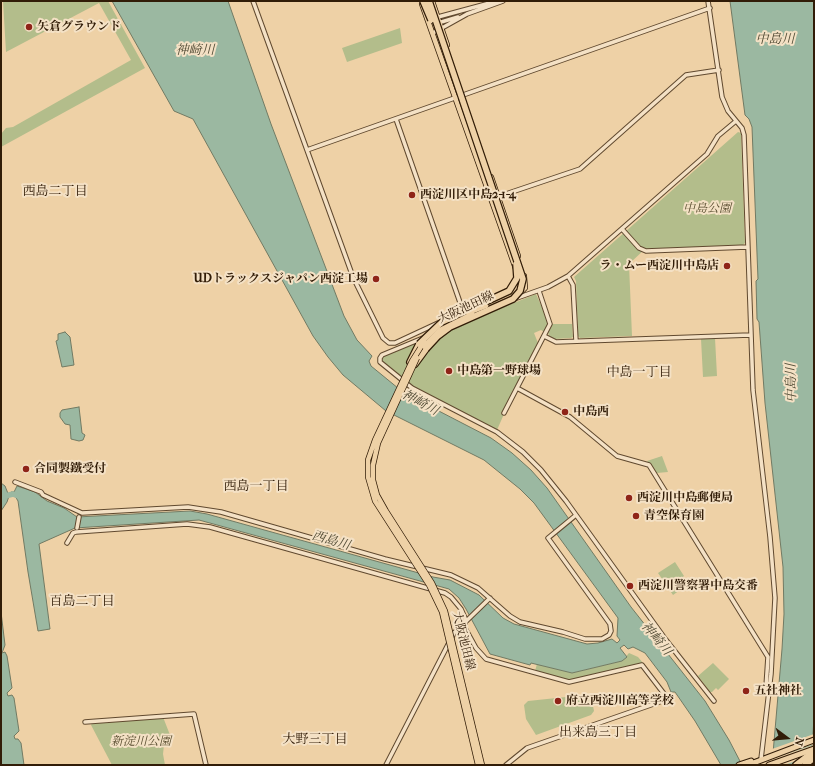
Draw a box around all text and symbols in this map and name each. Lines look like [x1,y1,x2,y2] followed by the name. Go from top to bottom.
[37,20,121,34] place label: 矢倉グラウンド
[24,22,34,32] marker: 矢倉グラウンド
[756,32,794,48] water label: 中島川
[176,43,214,59] water label: 神崎川
[23,184,87,200] district label: 西島二丁目
[420,188,516,202] place label: 西淀川区中島2-1-4
[407,190,417,200] marker: 西淀川区中島2-1-4
[683,202,731,216] park label: 中島公園
[600,259,719,273] place label: ラ・ムー西淀川中島店
[722,261,732,271] marker: ラ・ムー西淀川中島店
[194,272,368,286] place label: UDトラックスジャパン西淀工場
[371,274,381,284] marker: UDトラックスジャパン西淀工場
[436,289,496,327] street label: 大阪池田線
[784,363,800,403] water label: 中島川
[457,364,541,378] place label: 中島第一野球場
[607,365,671,381] district label: 中島一丁目
[444,366,454,376] marker: 中島第一野球場
[399,387,441,419] water label: 神崎川
[573,405,609,419] place label: 中島西
[560,407,570,417] marker: 中島西
[34,462,106,476] place label: 合同製鐵受付
[21,464,31,474] marker: 合同製鐵受付
[224,479,288,495] district label: 西島一丁目
[637,491,733,505] place label: 西淀川中島郵便局
[624,493,634,503] marker: 西淀川中島郵便局
[644,509,704,523] place label: 青空保育園
[631,511,641,521] marker: 青空保育園
[310,528,352,554] water label: 西島川
[638,579,758,593] place label: 西淀川警察署中島交番
[625,581,635,591] marker: 西淀川警察署中島交番
[50,594,114,610] district label: 百島二丁目
[449,610,477,672] street label: 大阪池田線
[637,619,675,659] water label: 神崎川
[754,684,802,698] place label: 五社神社
[741,686,751,696] marker: 五社神社
[566,694,674,708] place label: 府立西淀川高等学校
[553,696,563,706] marker: 府立西淀川高等学校
[767,718,807,758] north arrow
[559,725,637,741] district label: 出来島三丁目
[283,732,347,748] district label: 大野三丁目
[111,735,171,749] park label: 新淀川公園
[792,736,806,747] text: N

